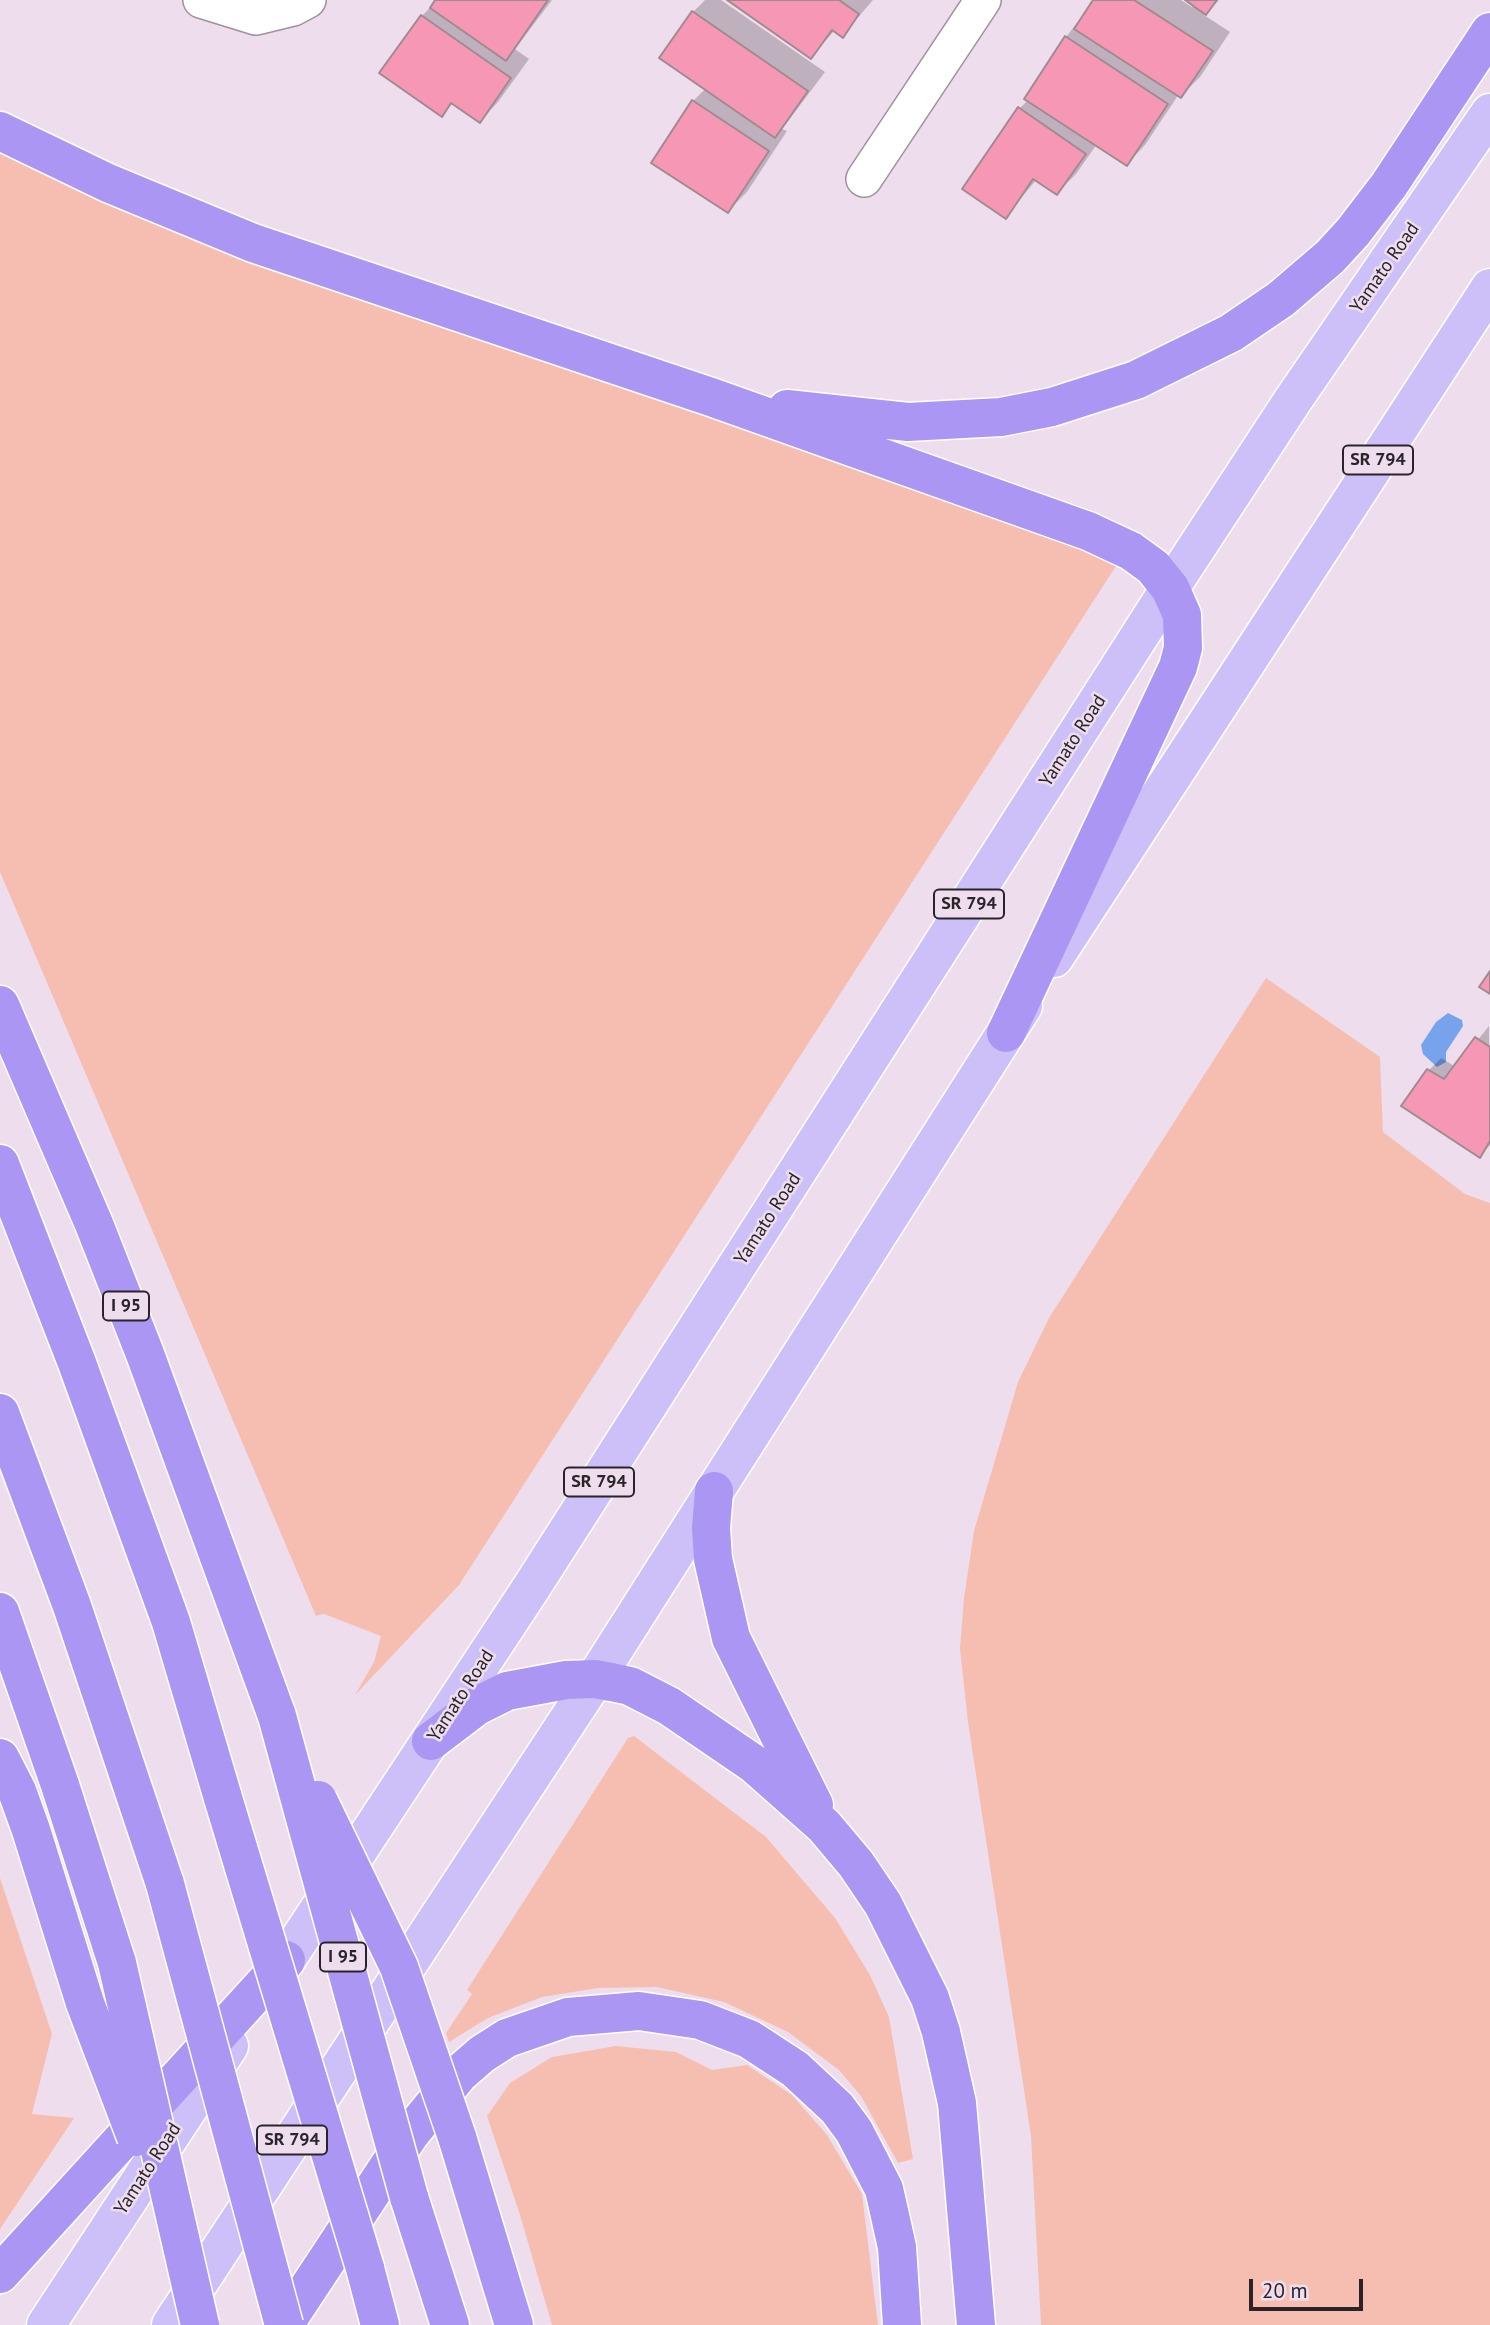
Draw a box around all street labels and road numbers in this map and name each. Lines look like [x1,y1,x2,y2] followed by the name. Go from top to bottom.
[1345,218,1425,318] street label: Yamato Road
[1343,446,1413,474] road number: SR 794
[1035,691,1111,791] street label: Yamato Road
[934,890,1004,918] road number: SR 794
[730,1169,806,1269] street label: Yamato Road
[103,1292,149,1321] road number: I 95
[564,1468,634,1497] road number: SR 794
[423,1646,499,1746] street label: Yamato Road
[320,1942,366,1971] road number: I 95
[110,2119,186,2219] street label: Yamato Road
[257,2126,327,2154] road number: SR 794

